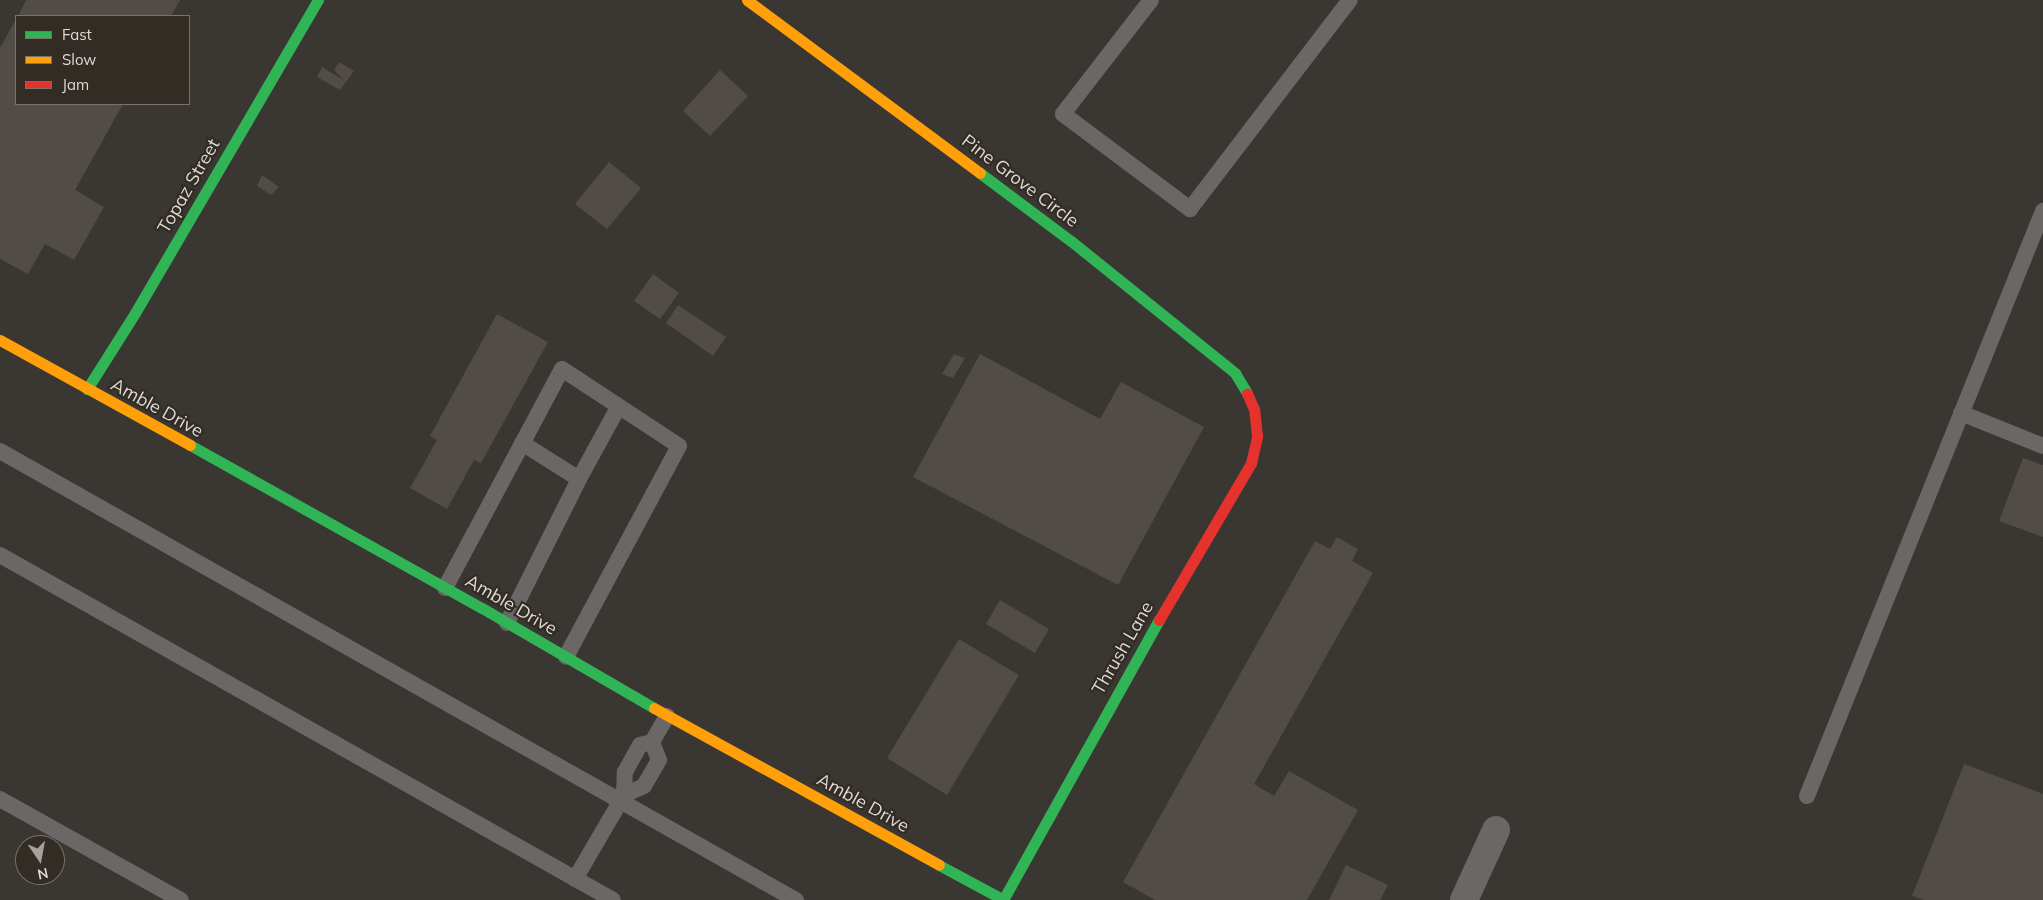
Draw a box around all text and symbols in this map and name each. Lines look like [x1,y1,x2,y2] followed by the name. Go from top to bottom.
[15,15,190,105] legend
[62,25,92,44] text: Fast
[62,50,96,69] text: Slow
[62,75,89,94] text: Jam
[957,130,1083,232] street label: Pine Grove Circle
[153,135,225,237] street label: Topaz Street
[107,374,207,442] street label: Amble Drive
[461,570,561,640] street label: Amble Drive
[1088,598,1158,698] street label: Thrush Lane
[813,769,913,837] street label: Amble Drive
[15,835,65,885] north arrow
[36,864,50,884] text: N

